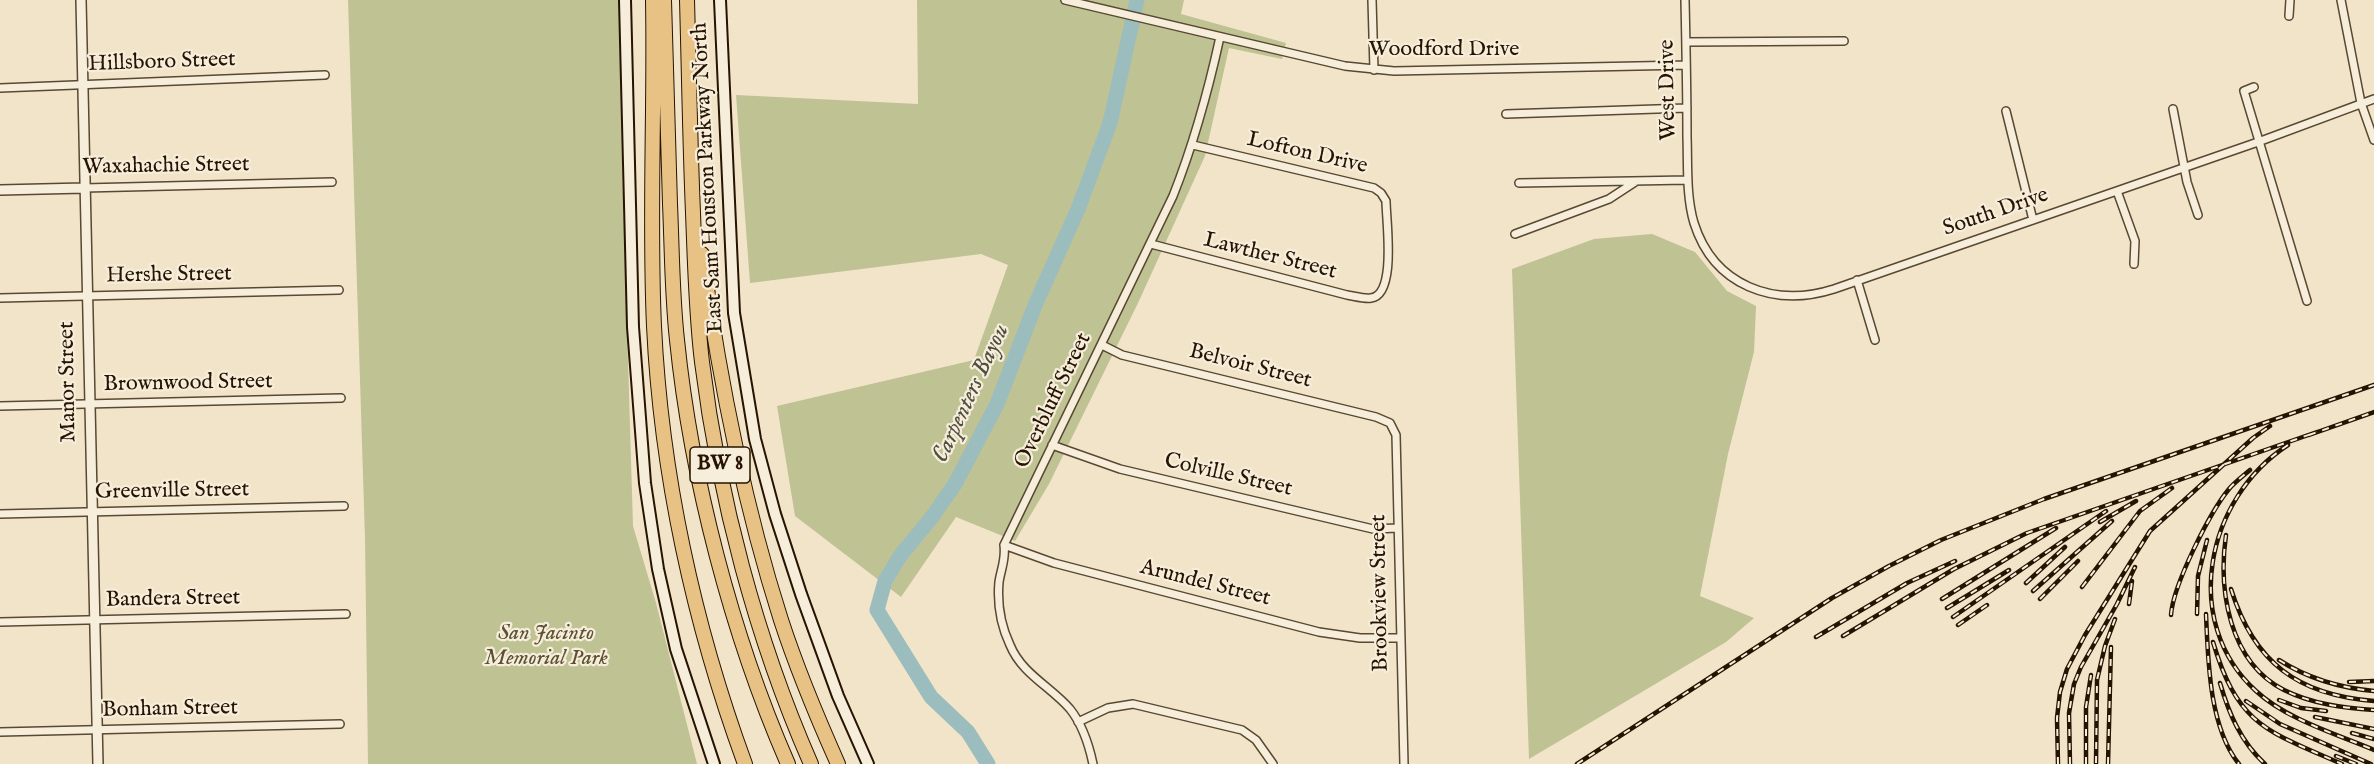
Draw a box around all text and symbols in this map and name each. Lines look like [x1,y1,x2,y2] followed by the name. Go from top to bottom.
[688,22,730,334] street label: East Sam Houston Parkway North
[1369,37,1519,63] street label: Woodford Drive
[1655,39,1683,141] street label: West Drive
[88,47,236,79] street label: Hillsboro Street
[1244,127,1370,181] street label: Lofton Drive
[82,152,250,182] street label: Waxahachie Street
[1940,183,2052,243] street label: South Drive
[1201,228,1339,286] street label: Lawther Street
[106,262,232,290] street label: Hershe Street
[927,320,1017,468] water label: Carpenters Bayou
[55,321,83,443] street label: Manor Street
[1010,329,1098,473] street label: Overbluff Street
[1186,339,1314,395] street label: Belvoir Street
[103,369,273,399] street label: Brownwood Street
[690,447,750,483] road number: BW 8
[1162,448,1294,504] street label: Colville Street
[95,477,249,507] street label: Greenville Street
[1366,514,1396,672] street label: Brookview Street
[1137,555,1273,613] street label: Arundel Street
[105,586,241,614] street label: Bandera Street
[484,621,608,672] park label: San Jacinto Memorial Park
[102,696,238,724] street label: Bonham Street

